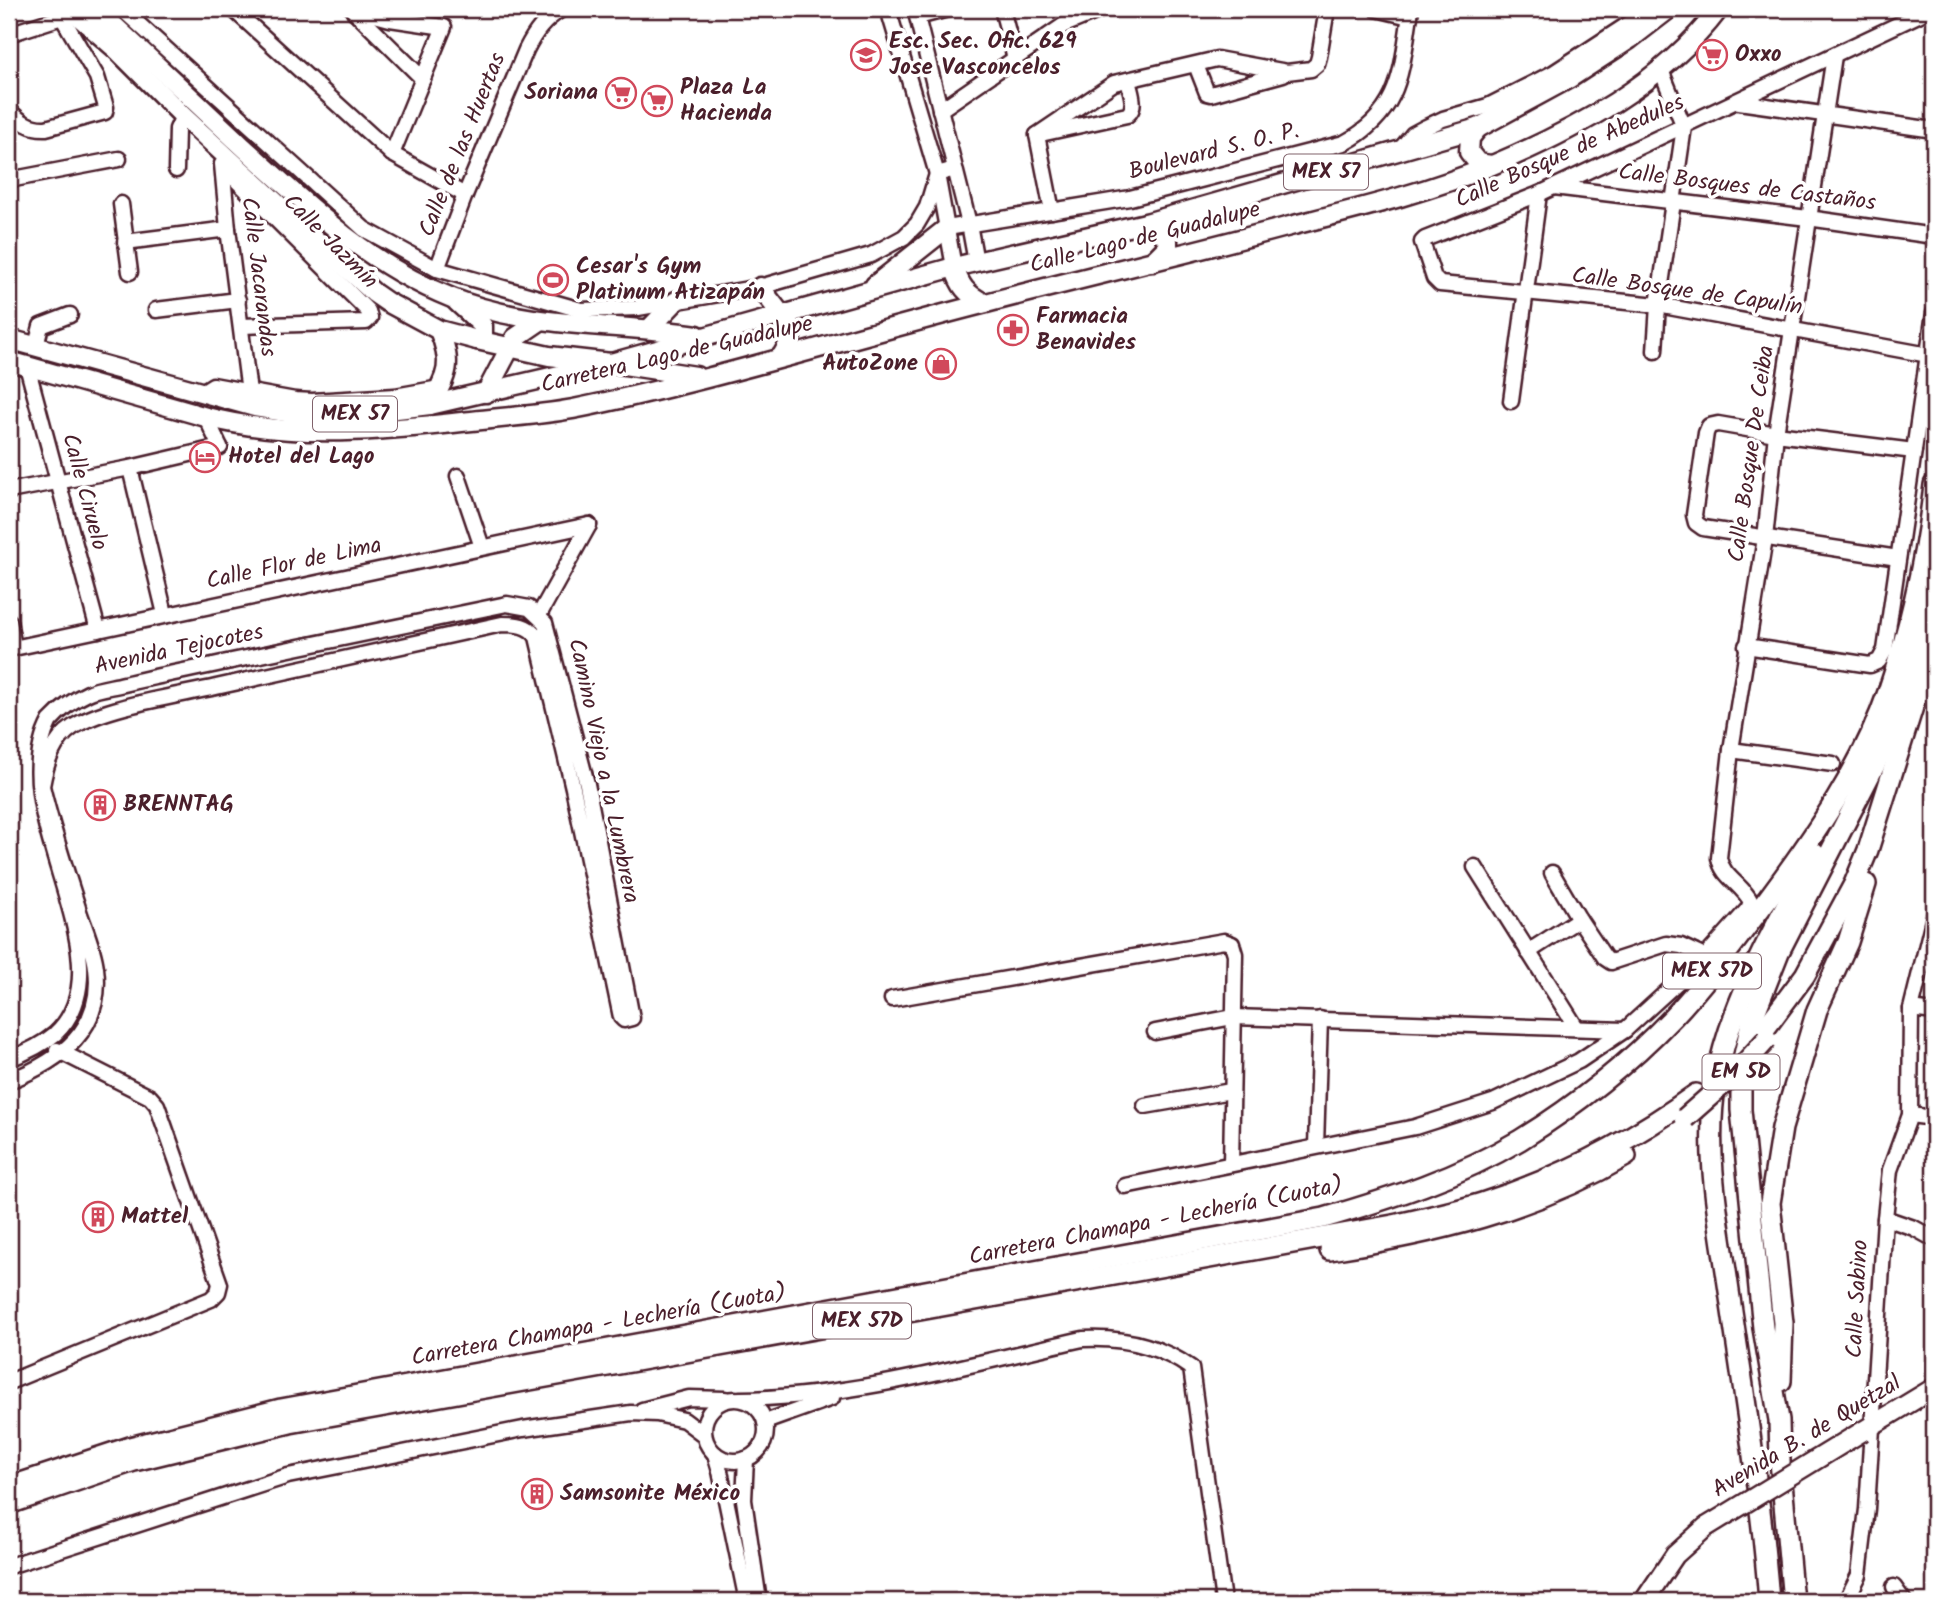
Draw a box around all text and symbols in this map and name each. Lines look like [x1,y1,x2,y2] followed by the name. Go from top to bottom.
[889,24,1077,86] place label: Esc. Sec. Ofic. 629 Jose Vasconcelos
[1735,37,1782,73] place label: Oxxo
[849,38,883,72] school or university icon: Esc. Sec. Ofic. 629 Jose Vasconcelos
[1695,38,1729,72] supermarket icon: Oxxo
[410,47,516,243] street label: Calle de las Huertas
[680,70,772,132] place label: Plaza La Hacienda
[524,75,598,111] place label: Soriana
[604,76,638,110] supermarket icon: Soriana
[640,84,674,118] supermarket icon: Plaza La Hacienda
[1450,85,1691,219] street label: Calle Bosque de Abedules
[1125,113,1303,191] street label: Boulevard S. O. P.
[1284,154,1368,190] road number: MEX 57
[1616,154,1878,222] street label: Calle Bosques de Castaños
[274,186,386,298] street label: Calle Jazmín
[1026,192,1264,284] street label: Calle Lago de Guadalupe
[230,195,286,359] street label: Calle Jacarandas
[576,249,765,311] place label: Cesar's Gym Platinum Atizapán
[1569,258,1805,326] street label: Calle Bosque de Capulín
[536,263,570,297] sports icon: Cesar's Gym Platinum Atizapán
[1036,299,1136,361] place label: Farmacia Benavides
[537,306,817,404] street label: Carretera Lago de Guadalupe
[996,313,1030,347] pharmacy icon: Farmacia Benavides
[1719,343,1785,565] street label: Calle Bosque De Ceiba
[822,346,918,382] place label: AutoZone
[924,347,958,381] shop icon: AutoZone
[313,396,397,432] road number: MEX 57
[51,430,117,554] street label: Calle Ciruelo
[228,439,374,475] place label: Hotel del Lago
[188,440,222,474] hotel icon: Hotel del Lago
[203,528,385,600] street label: Calle Flor de Lima
[91,614,267,685] street label: Avenida Tejocotes
[557,635,649,907] street label: Camino Viejo a la Lumbrera
[123,787,234,823] place label: BRENNTAG
[83,788,117,822] building icon: BRENNTAG
[1663,954,1761,988] road number: MEX 57D
[1702,1054,1780,1090] road number: EM 5D
[966,1168,1346,1276] street label: Carretera Chamapa - Lechería (Cuota)
[121,1199,189,1235] place label: Mattel
[81,1200,115,1234] building icon: Mattel
[1837,1239,1879,1359] street label: Calle Sabino
[409,1275,789,1377] street label: Carretera Chamapa - Lechería (Cuota)
[813,1304,911,1338] road number: MEX 57D
[1705,1366,1909,1508] street label: Avenida B. de Quetzal
[560,1476,740,1512] place label: Samsonite México
[520,1477,554,1511] building icon: Samsonite México

